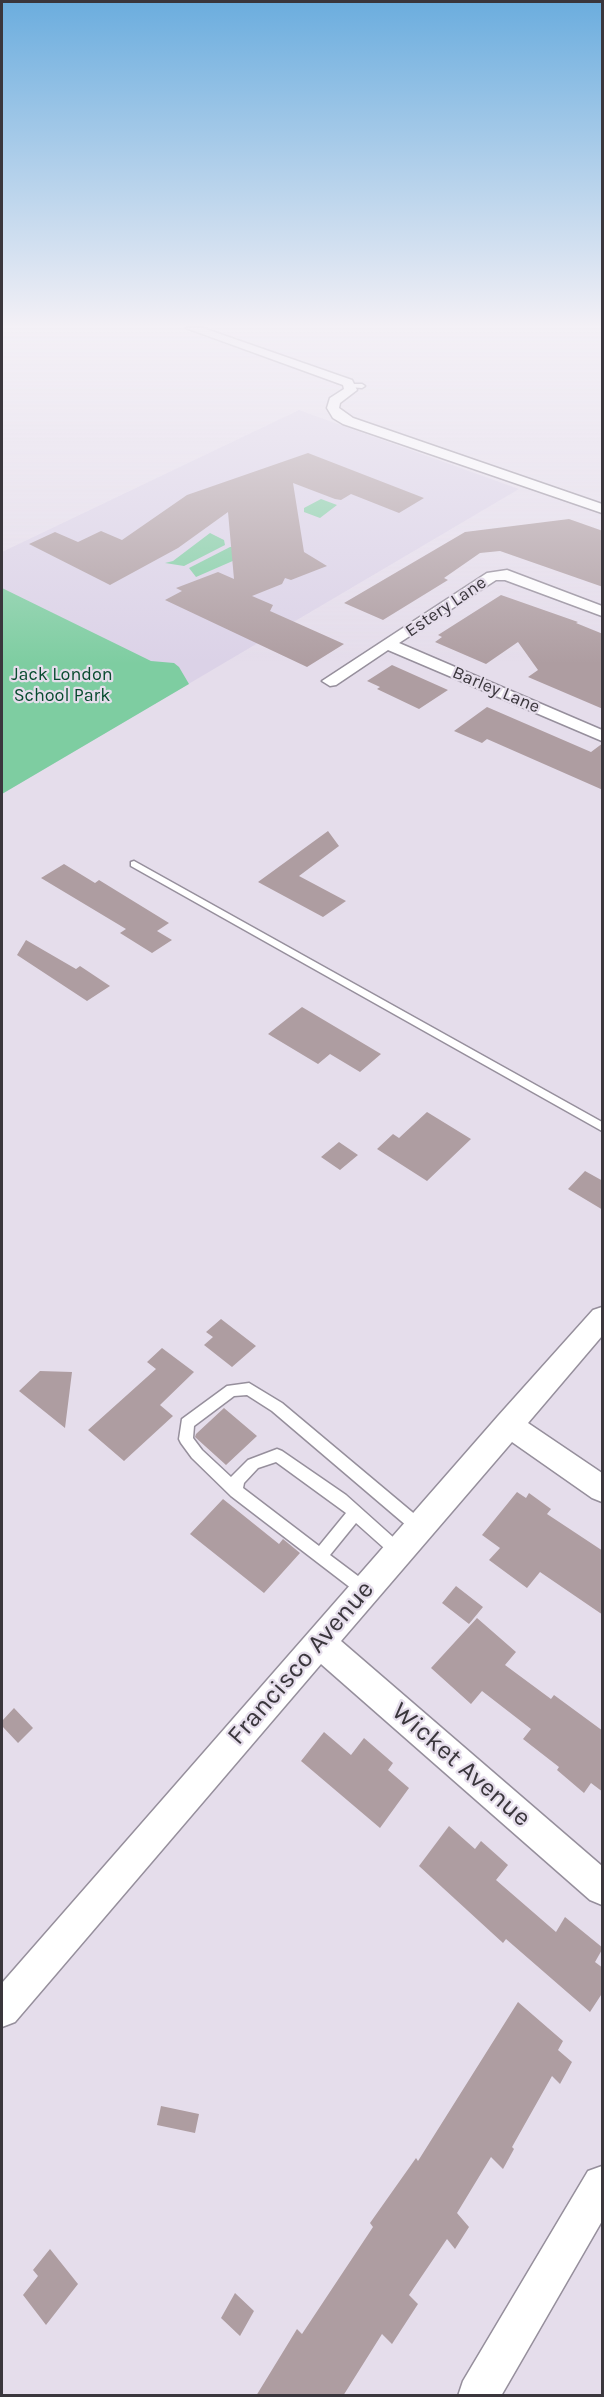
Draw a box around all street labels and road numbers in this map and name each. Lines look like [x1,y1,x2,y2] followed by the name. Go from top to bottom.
[401,572,491,642] street label: Estery Lane
[449,662,543,718] street label: Barley Lane
[221,1575,381,1751] street label: Francisco Avenue
[385,1696,537,1834] street label: Wicket Avenue

